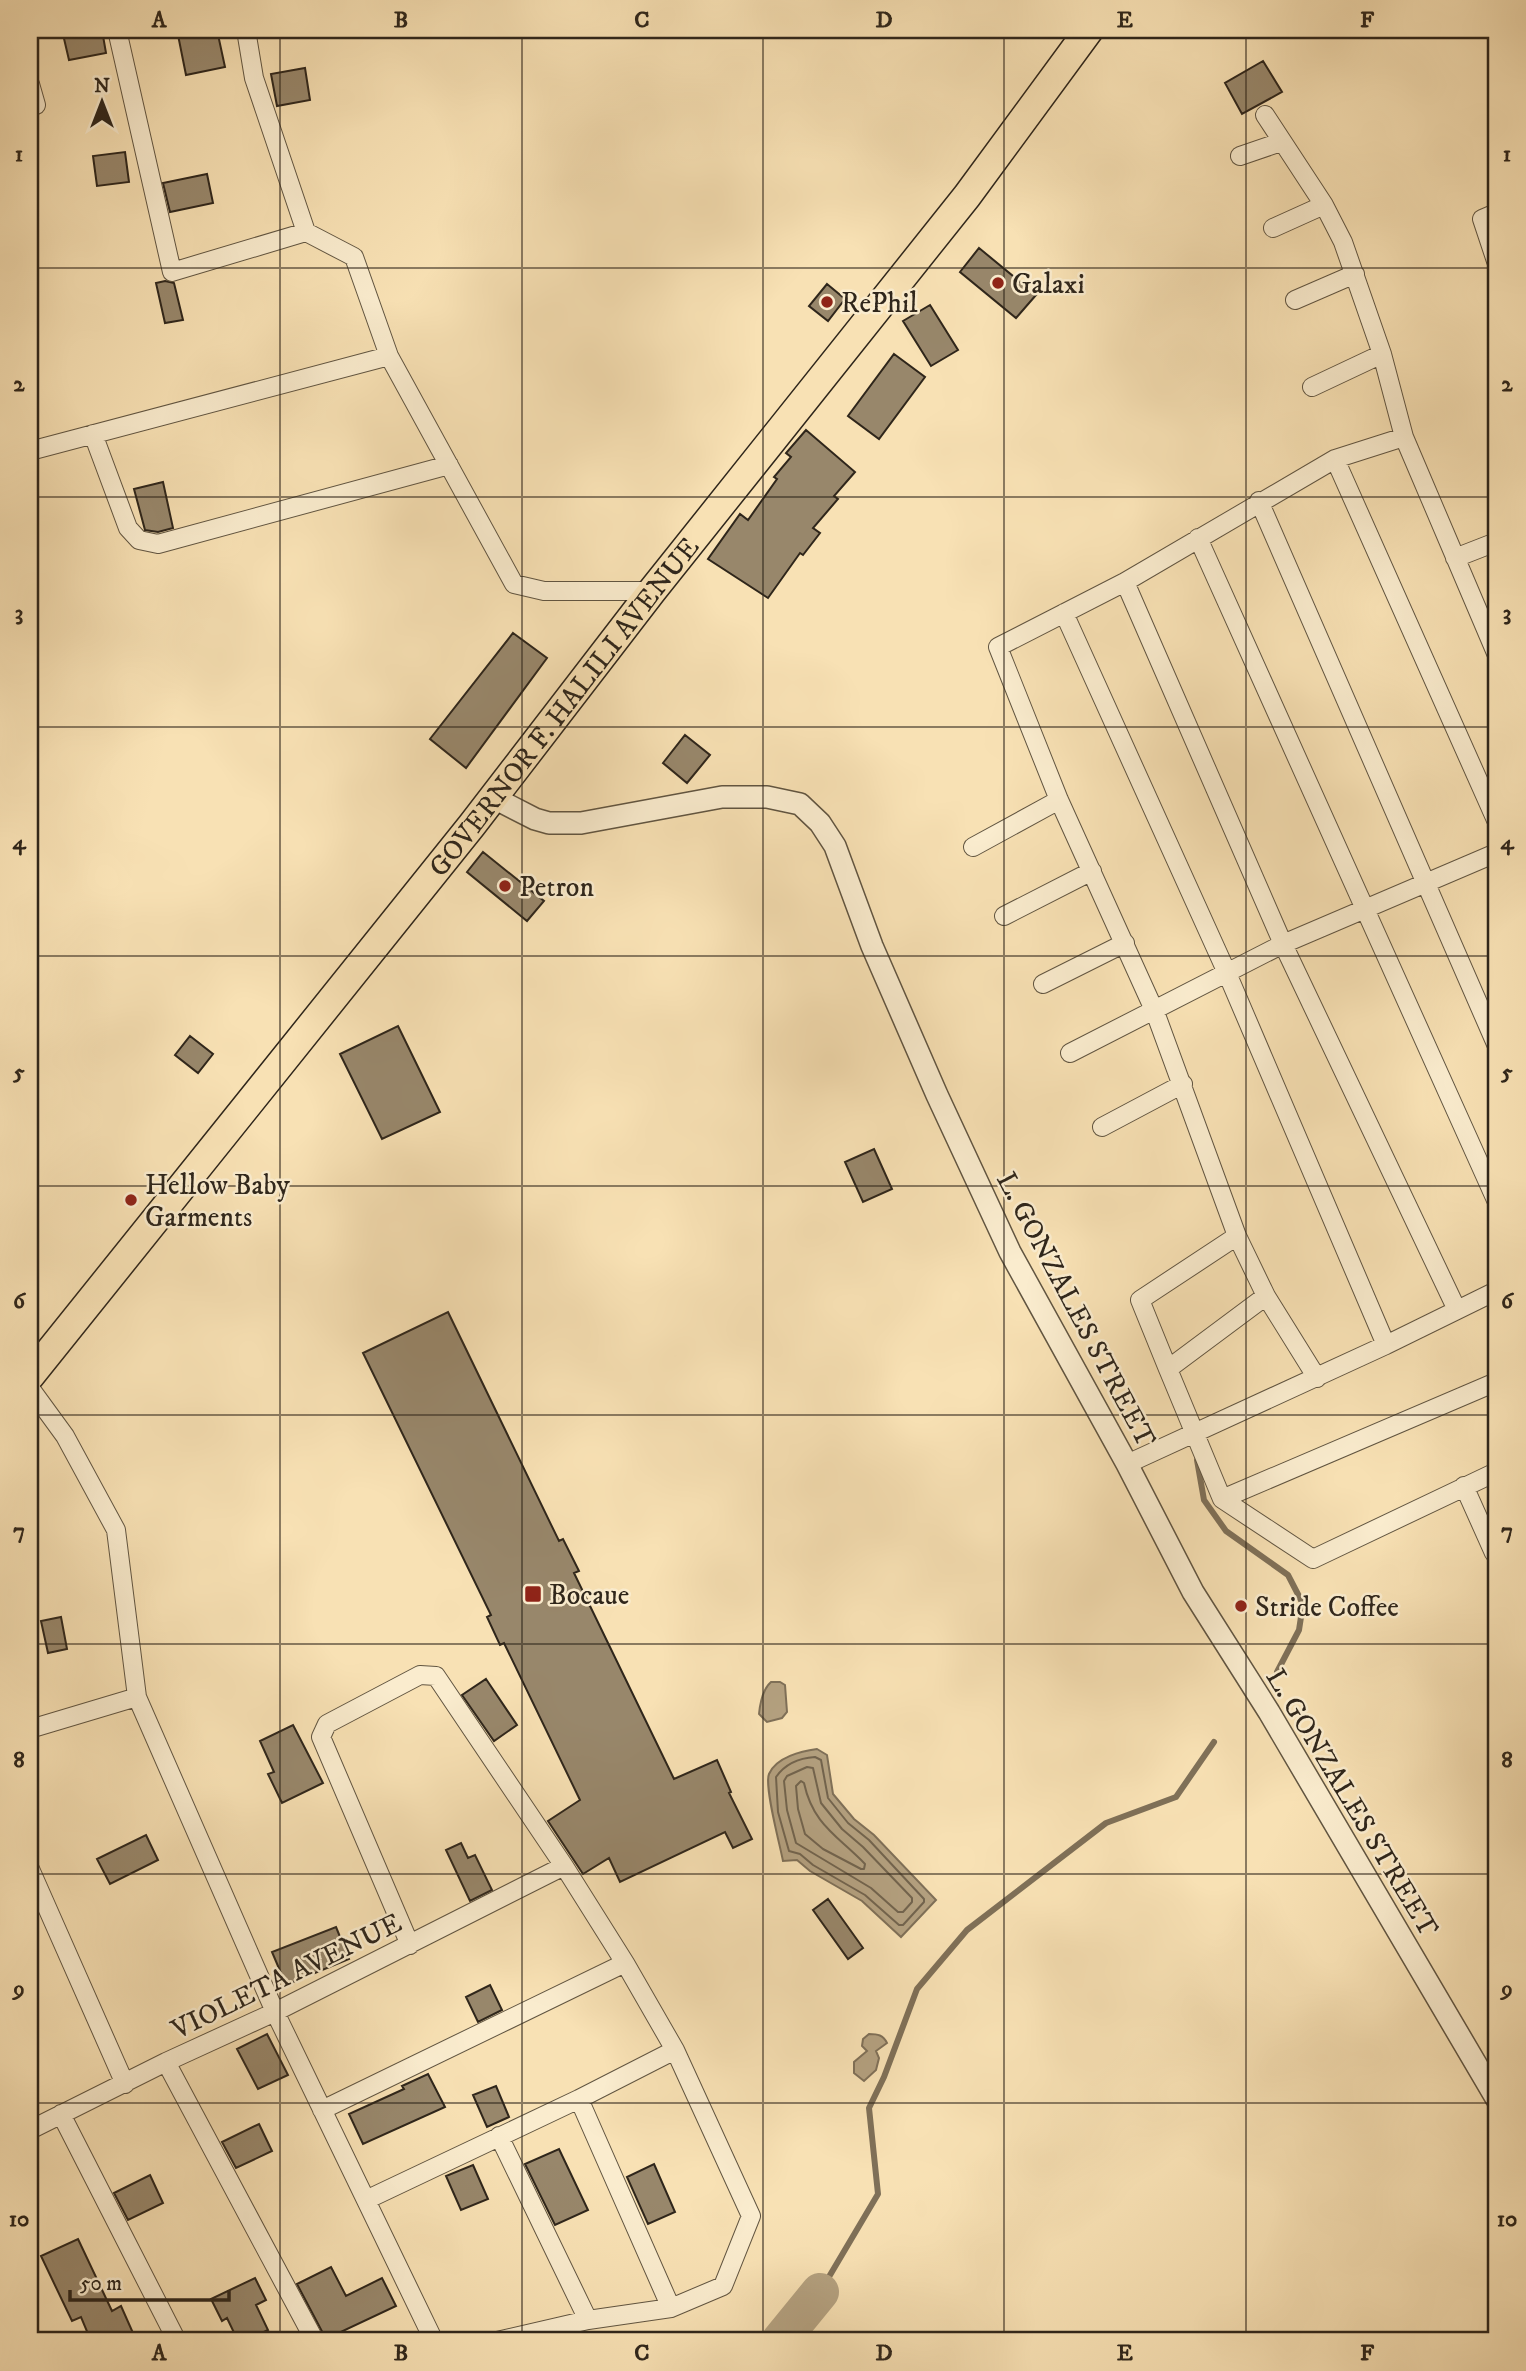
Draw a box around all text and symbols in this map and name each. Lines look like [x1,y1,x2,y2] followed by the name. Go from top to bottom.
[151,6,168,35] text: A
[394,6,408,35] text: B
[634,6,650,35] text: C
[875,6,893,35] text: D
[1117,6,1133,35] text: E
[1360,6,1375,35] text: F
[66,66,136,136] north arrow
[94,75,110,98] text: N
[15,140,23,169] text: 1
[1503,140,1511,169] text: 1
[1012,267,1085,302] place label: Galaxi
[990,275,1006,291] marker: Galaxi
[841,286,918,321] place label: RePhil
[819,294,835,310] marker: RePhil
[13,370,25,399] text: 2
[1501,370,1513,399] text: 2
[422,530,707,884] street label: GOVERNOR F. HALILI AVENUE
[15,599,23,628] text: 3
[1503,599,1511,628] text: 3
[12,828,27,857] text: 4
[1500,828,1515,857] text: 4
[519,870,594,905] place label: Petron
[497,878,513,894] marker: Petron
[12,1058,25,1087] text: 5
[1500,1058,1513,1087] text: 5
[988,1166,1163,1453] street label: L. GONZALES STREET
[145,1168,291,1235] place label: Hellow Baby Garments
[123,1192,139,1208] marker: Hellow Baby Garments
[13,1287,27,1316] text: 6
[1501,1287,1515,1316] text: 6
[13,1517,25,1546] text: 7
[1501,1517,1513,1546] text: 7
[549,1578,629,1613] place label: Bocaue
[523,1584,543,1604] marker: Bocaue
[1255,1590,1399,1625] place label: Stride Coffee
[1233,1598,1249,1614] marker: Stride Coffee
[1258,1662,1446,1943] street label: L. GONZALES STREET
[13,1746,25,1775] text: 8
[1501,1746,1513,1775] text: 8
[165,1905,408,2048] street label: VIOLETA AVENUE
[11,1975,25,2004] text: 9
[1499,1975,1513,2004] text: 9
[9,2205,29,2234] text: 10
[1497,2205,1517,2234] text: 10
[70,2259,229,2303] scale bar
[80,2271,122,2297] text: 50 m
[151,2339,168,2368] text: A
[394,2339,408,2368] text: B
[634,2339,650,2368] text: C
[875,2339,893,2368] text: D
[1117,2339,1133,2368] text: E
[1360,2339,1375,2368] text: F

